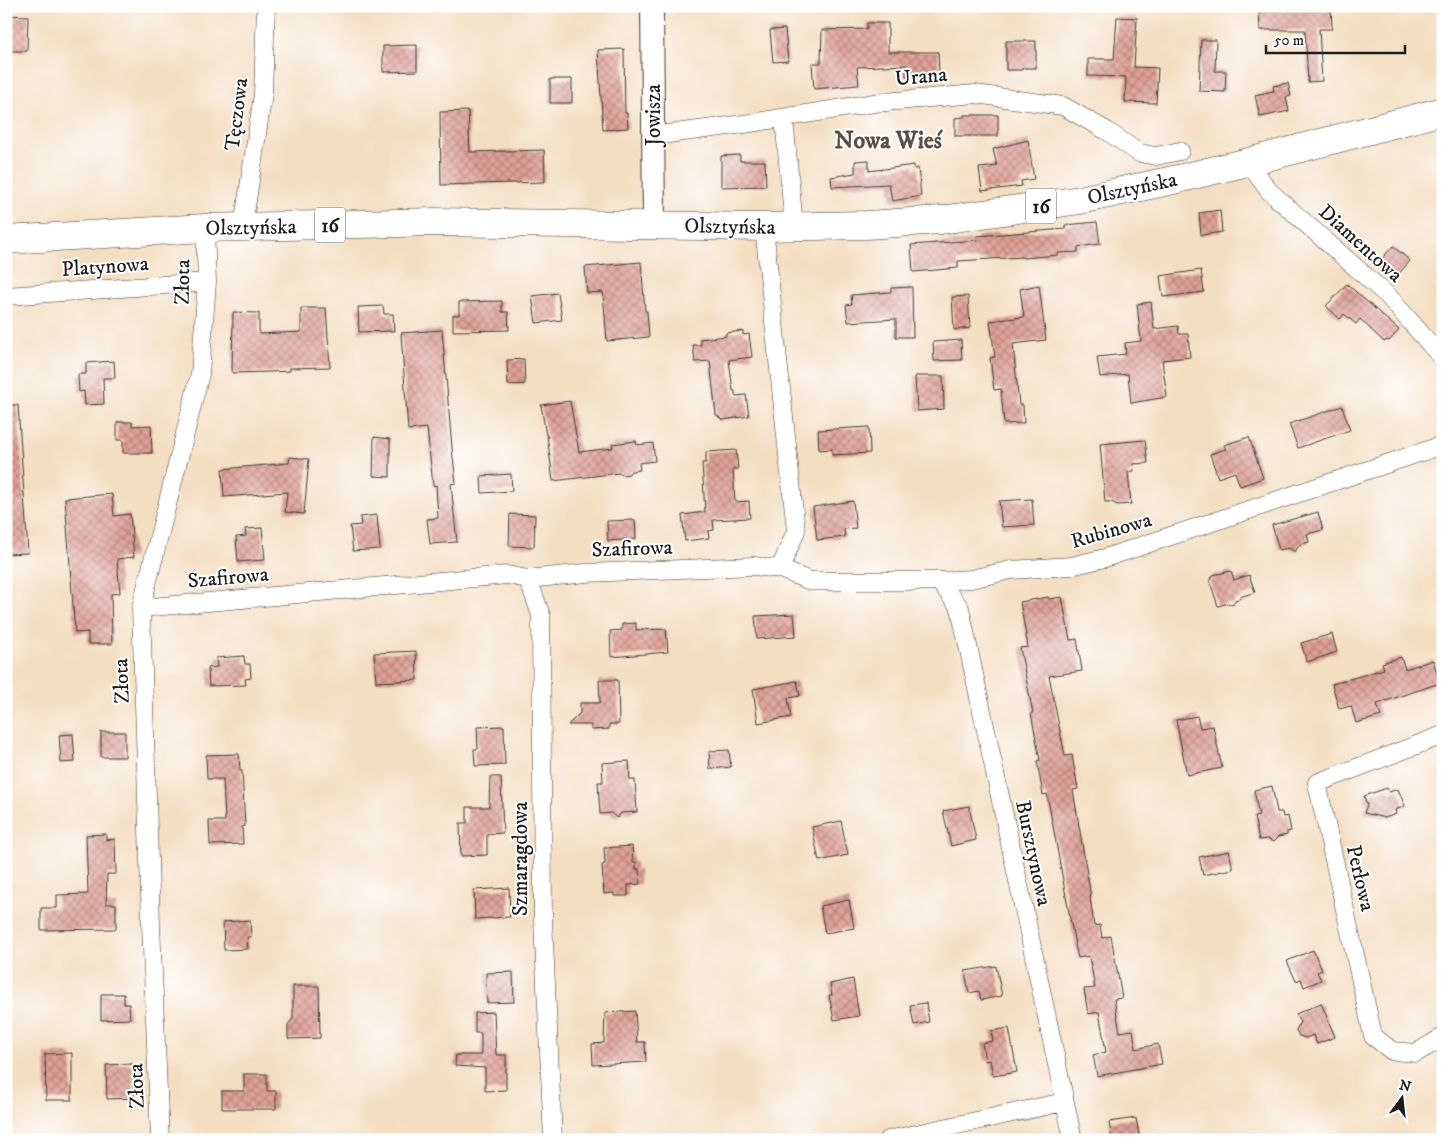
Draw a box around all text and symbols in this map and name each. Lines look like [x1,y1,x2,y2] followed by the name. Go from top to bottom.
[1266,22,1405,54] scale bar
[1274,31,1304,50] text: 50 m
[894,62,948,92] street label: Urana
[220,76,254,152] street label: Tęczowa
[641,84,667,148] street label: Jowisza
[834,126,944,156] district label: Nowa Wieś
[1085,167,1180,211] street label: Olsztyńska
[1026,188,1056,224] road number: 16
[1313,199,1408,288] street label: Diamentowa
[315,208,345,242] road number: 16
[684,213,776,241] street label: Olsztyńska
[205,214,297,242] street label: Olsztyńska
[61,251,150,283] street label: Platynowa
[170,259,196,305] street label: Złota
[1068,507,1155,555] street label: Rubinowa
[591,535,673,563] street label: Szafirowa
[187,562,270,594] street label: Szafirowa
[108,658,136,704] street label: Złota
[1009,798,1057,909] street label: Bursztynowa
[508,802,534,916] street label: Szmaragdowa
[1340,843,1380,914] street label: Perłowa
[123,1063,151,1109] street label: Złota
[1376,1074,1426,1124] north arrow
[1397,1076,1413,1097] text: N

